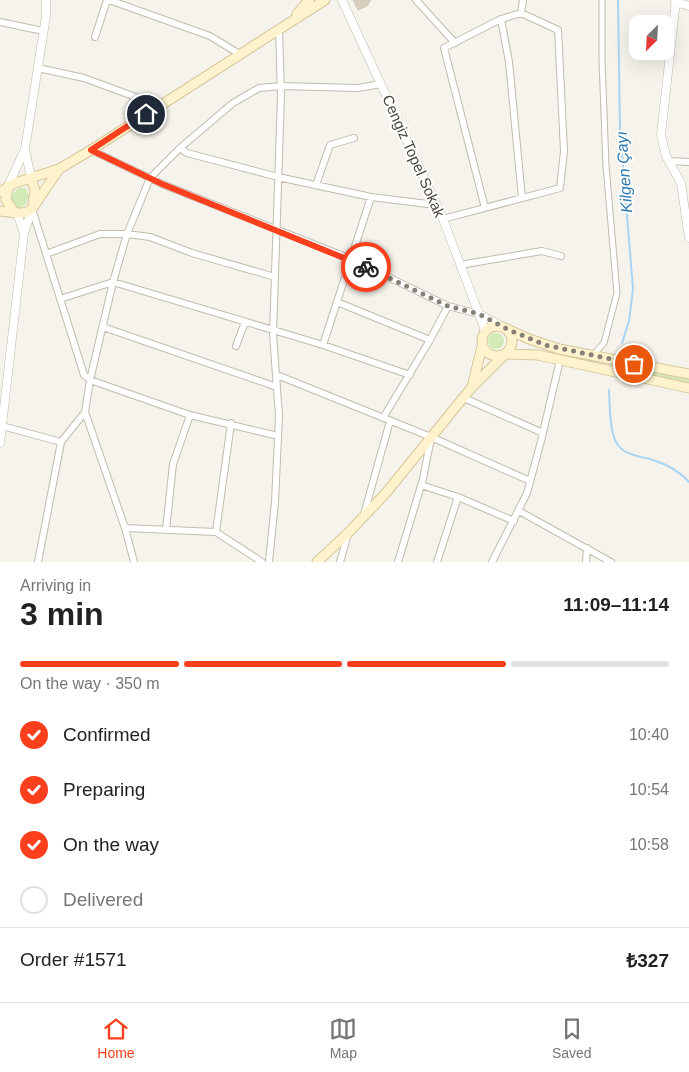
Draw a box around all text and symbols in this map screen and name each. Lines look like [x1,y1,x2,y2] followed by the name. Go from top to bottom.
[629,15,674,60] north arrow
[629,15,674,60] map controls
[379,92,449,220] street label: Cengiz Topel Sokak
[125,93,167,135] pin
[132,100,160,128] icon: home
[613,131,635,213] water label: Kilgen Çayı
[341,242,391,292] courier
[352,253,380,281] icon: bike
[613,343,655,385] pin
[620,350,648,378] icon: bag
[20,577,91,594] text: Arriving in
[563,594,669,615] text: 11:09–11:14
[20,596,104,632] text: 3 min
[20,675,160,692] text: On the way · 350 m
[20,721,48,749] icon: check
[63,724,151,745] text: Confirmed
[629,726,669,743] text: 10:40
[20,776,48,804] icon: check
[63,779,145,800] text: Preparing
[629,781,669,798] text: 10:54
[20,831,48,859] icon: check
[63,834,159,855] text: On the way
[629,836,669,853] text: 10:58
[63,889,143,910] text: Delivered
[20,949,127,970] text: Order #1571
[626,950,669,971] text: ₺327
[97,1015,135,1061] tab: Home
[329,1015,357,1061] tab: Map
[552,1015,592,1061] tab: Saved

